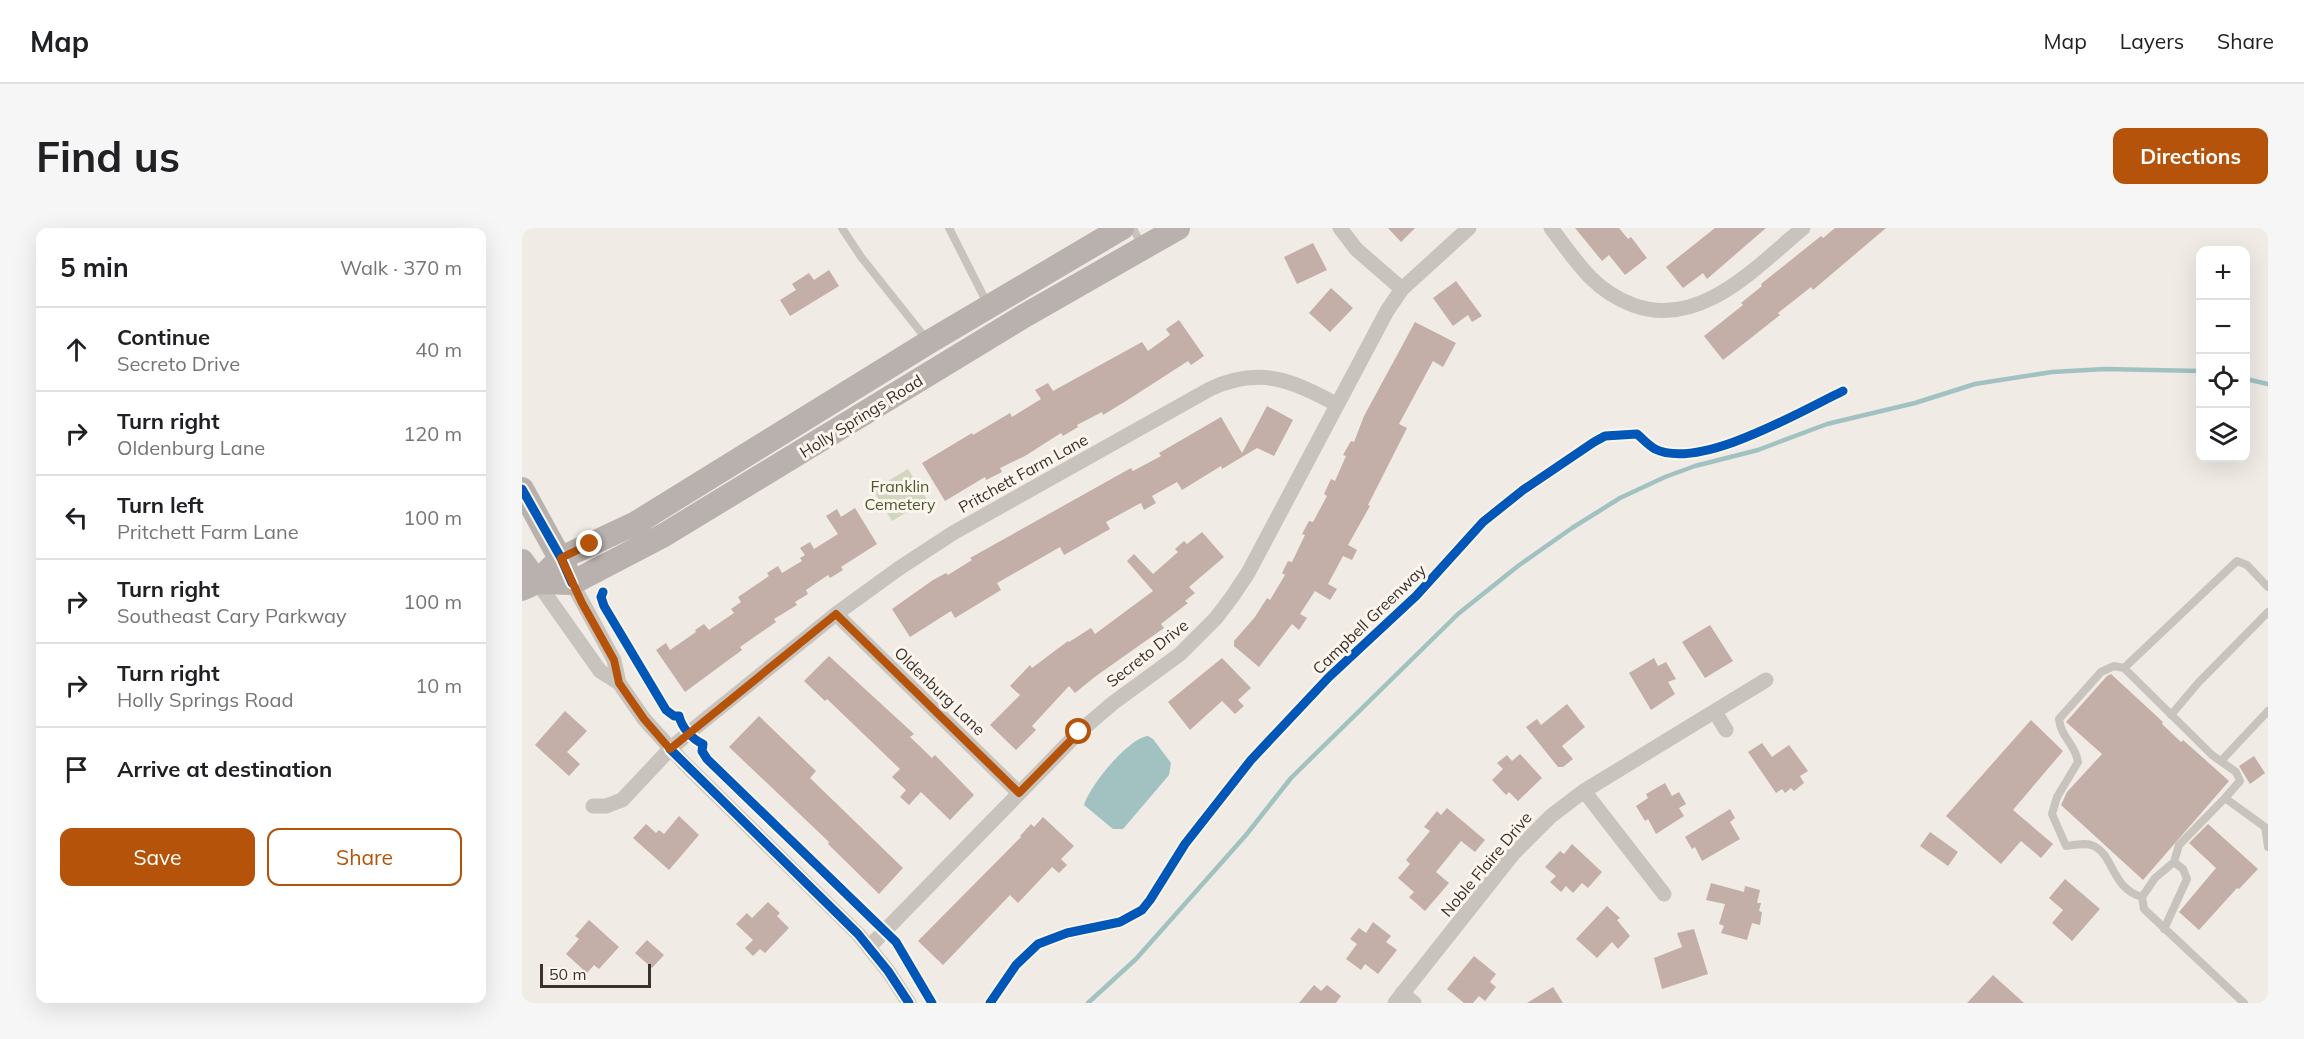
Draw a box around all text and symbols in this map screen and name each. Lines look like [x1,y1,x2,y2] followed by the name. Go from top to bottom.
[30,24,89,59] text: Map
[2044,28,2087,54] text: Map
[2120,28,2184,54] text: Layers
[2217,28,2274,54] text: Share
[2113,128,2268,184] button: Directions
[36,130,180,183] text: Find us
[2196,246,2250,462] map controls
[2196,246,2250,300] button: +
[60,251,129,284] text: 5 min
[340,255,462,280] text: Walk · 370 m
[2196,300,2250,354] button: −
[117,323,210,351] text: Continue
[60,333,93,366] icon: ahead
[415,337,462,362] text: 40 m
[117,351,240,376] text: Secreto Drive
[2196,354,2250,408] button: locate
[796,370,926,462] street label: Holly Springs Road
[117,407,220,435] text: Turn right
[2196,408,2250,462] button: layers
[60,417,93,450] icon: right
[403,421,462,446] text: 120 m
[955,429,1091,517] street label: Pritchett Farm Lane
[117,435,265,460] text: Oldenburg Lane
[865,476,936,514] park label: Franklin Cemetery
[117,491,204,519] text: Turn left
[60,501,93,534] icon: left
[403,505,462,530] text: 100 m
[117,519,299,544] text: Pritchett Farm Lane
[576,530,602,556] route end
[1308,559,1430,678] street label: Campbell Greenway
[117,575,220,603] text: Turn right
[60,585,93,618] icon: right
[403,589,462,614] text: 100 m
[117,603,347,628] text: Southeast Cary Parkway
[1102,615,1192,691] street label: Secreto Drive
[890,643,990,739] street label: Oldenburg Lane
[117,659,220,687] text: Turn right
[60,669,93,702] icon: right
[415,673,462,698] text: 10 m
[117,687,294,712] text: Holly Springs Road
[1065,718,1091,744] route start
[60,753,93,786] icon: arrive
[117,755,332,783] text: Arrive at destination
[1436,807,1536,921] street label: Noble Flaire Drive
[60,828,255,886] button: Save
[267,828,462,886] button: Share
[540,961,651,988] scale bar
[549,964,586,984] text: 50 m

